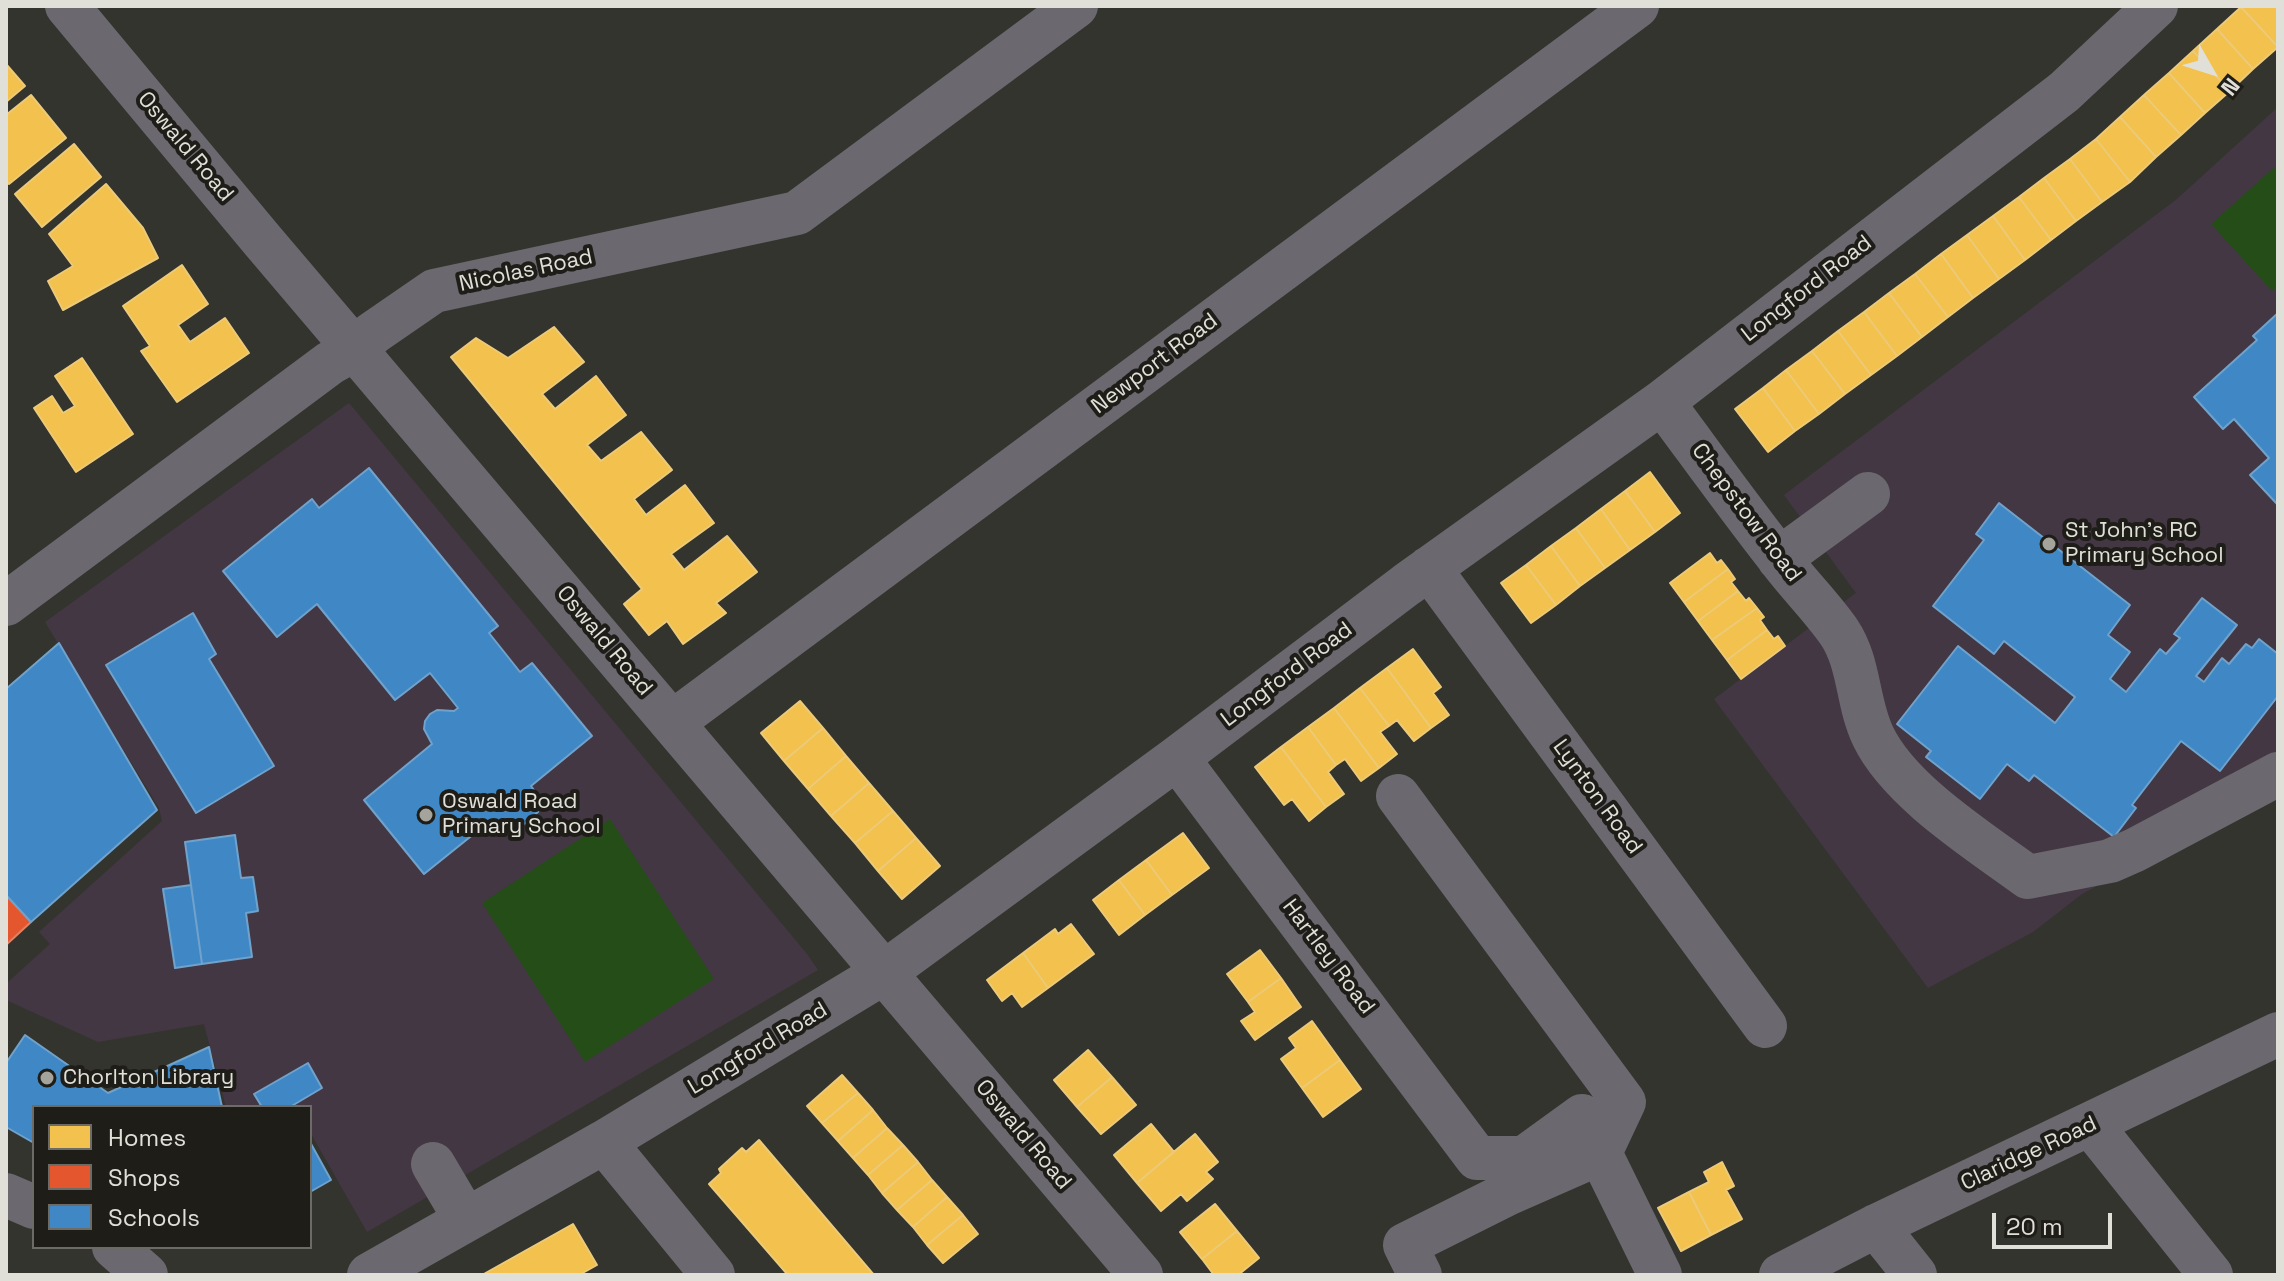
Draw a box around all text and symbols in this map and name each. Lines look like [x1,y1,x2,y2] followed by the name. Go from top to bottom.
[2172,32,2252,112] north arrow
[2215,73,2246,102] text: N
[131,87,239,207] street label: Oswald Road
[1737,230,1877,348] street label: Longford Road
[457,244,595,298] street label: Nicolas Road
[1087,308,1223,420] street label: Newport Road
[1685,439,1807,587] street label: Chepstow Road
[2065,518,2224,570] place label: St John's RC Primary School
[2040,535,2058,553] marker: St John's RC Primary School
[550,581,658,701] street label: Oswald Road
[1216,617,1358,733] street label: Longford Road
[1547,735,1647,859] street label: Lynton Road
[442,789,601,840] place label: Oswald Road Primary School
[417,806,435,824] marker: Oswald Road Primary School
[1276,894,1380,1020] street label: Hartley Road
[684,997,832,1101] street label: Longford Road
[63,1065,234,1091] place label: Chorlton Library
[38,1069,56,1087] marker: Chorlton Library
[969,1075,1077,1195] street label: Oswald Road
[32,1105,312,1249] legend
[1957,1111,2101,1197] street label: Claridge Road
[108,1122,186,1153] text: Homes
[108,1162,180,1193] text: Shops
[1996,1197,2116,1247] scale bar
[108,1202,200,1233] text: Schools
[2006,1211,2063,1242] text: 20 m

